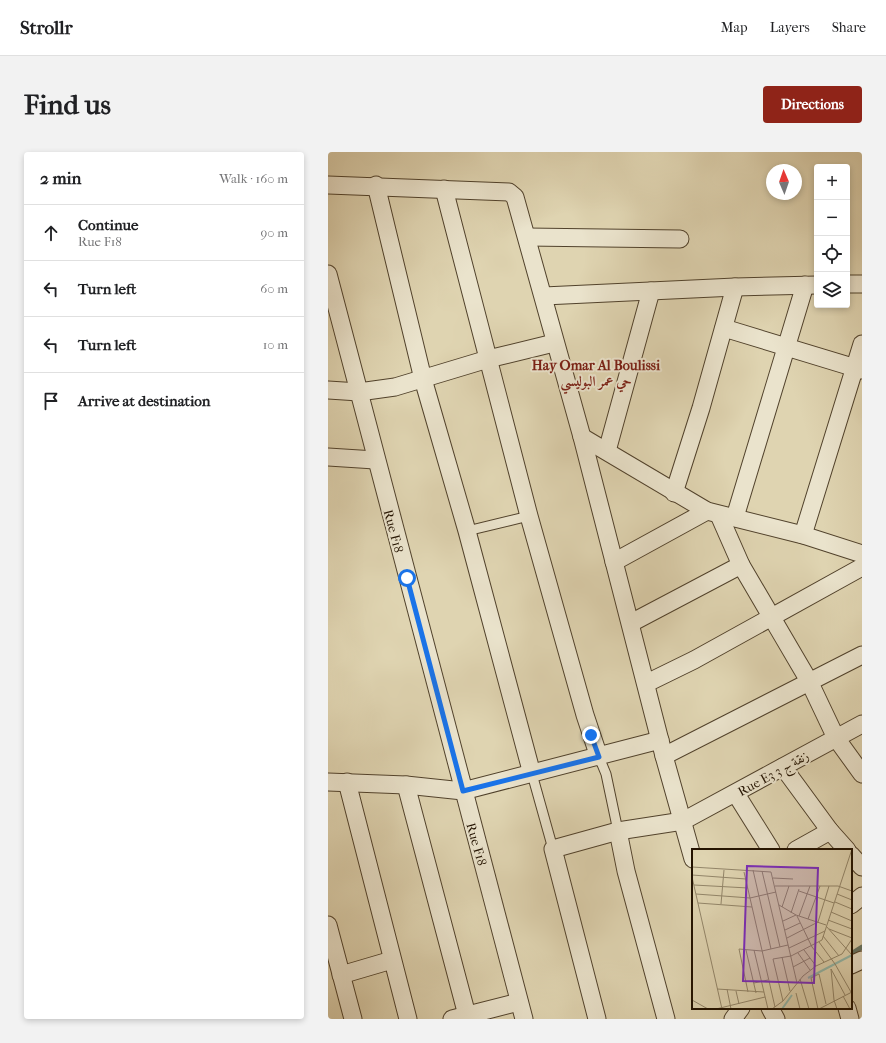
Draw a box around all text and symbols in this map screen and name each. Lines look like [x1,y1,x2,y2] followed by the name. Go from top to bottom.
[20,17,73,39] text: Strollr
[721,19,748,36] text: Map
[770,19,810,36] text: Layers
[832,19,866,36] text: Share
[763,86,862,123] button: Directions
[24,88,111,121] text: Find us
[766,164,802,200] north arrow
[814,164,850,308] map controls
[814,164,850,200] button: +
[40,168,81,188] text: 2 min
[219,171,288,186] text: Walk · 160 m
[814,200,850,236] button: −
[78,216,138,234] text: Continue
[40,222,62,244] icon: ahead
[260,225,288,240] text: 90 m
[78,234,122,249] text: Rue F18
[814,236,850,272] button: locate
[814,272,850,308] button: layers
[40,278,62,300] icon: left
[78,280,136,298] text: Turn left
[260,281,288,296] text: 60 m
[40,334,62,356] icon: left
[78,336,136,354] text: Turn left
[263,337,288,352] text: 10 m
[532,357,661,395] district label: Hay Omar Al Boulissi حي عمر البوليسي
[40,390,62,412] icon: arrive
[78,392,210,410] text: Arrive at destination
[381,508,406,554] street label: Rue F18
[398,569,416,587] route start
[582,726,600,744] route end
[735,748,813,803] street label: Rue E3 زنقة ج 3
[463,821,490,867] street label: Rue F18
[692,849,852,1009] inset map

